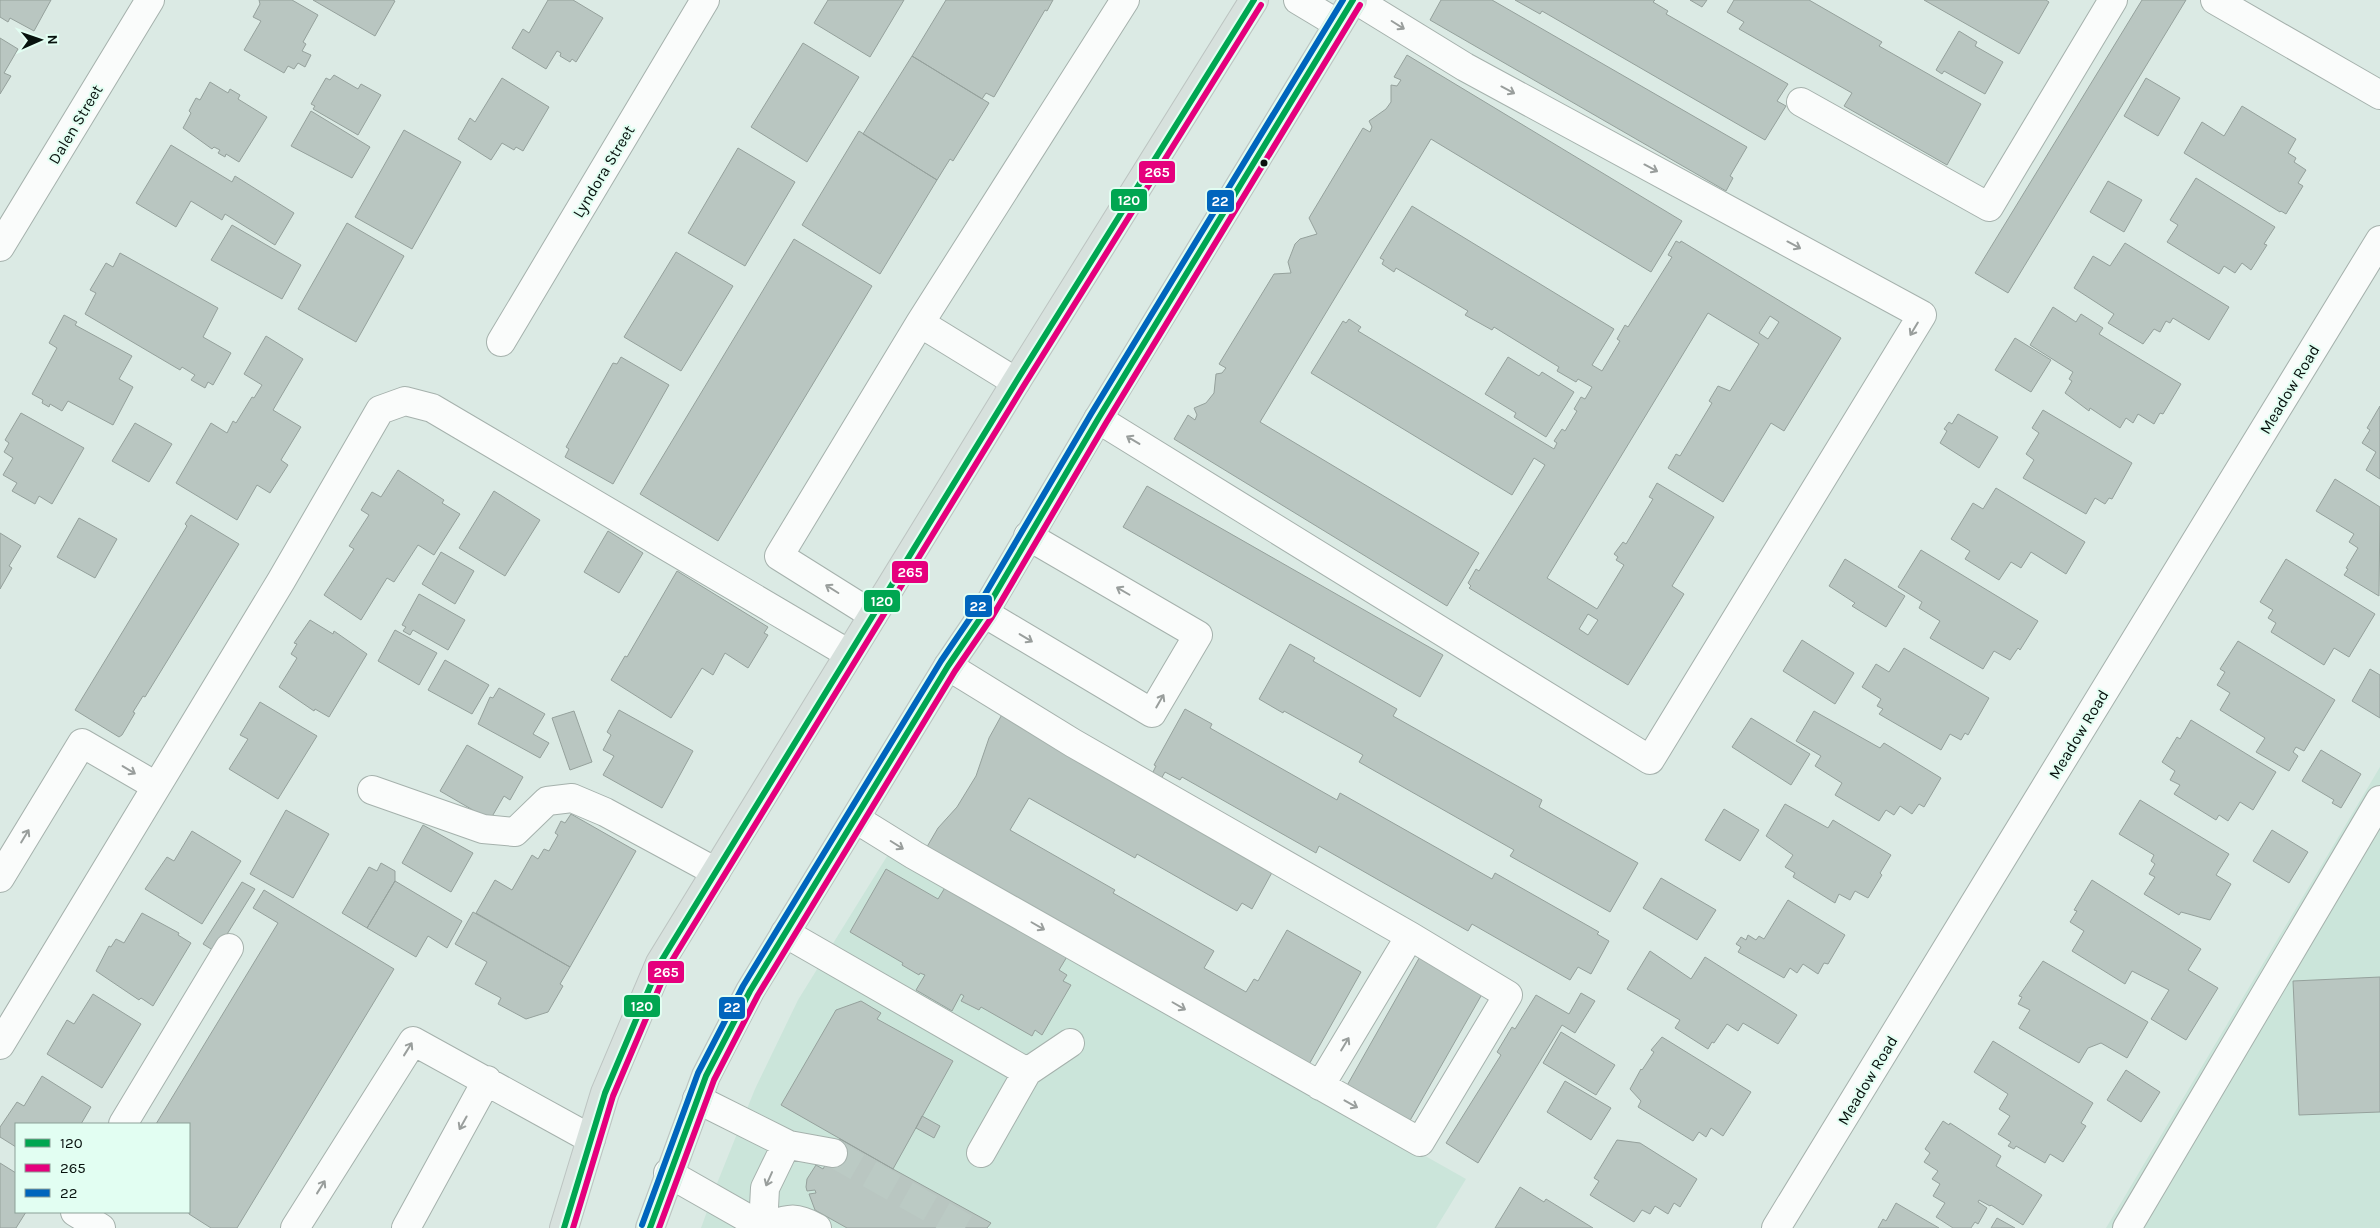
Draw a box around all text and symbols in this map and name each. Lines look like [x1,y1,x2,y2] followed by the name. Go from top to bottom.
[15,15,65,65] north arrow
[1390,21,1404,31] one-way arrow
[44,34,61,45] text: N
[44,81,107,167] street label: Dalen Street
[1500,86,1515,95] one-way arrow
[568,122,639,221] street label: Lyndora Street
[1259,158,1269,168] unlabelled marker
[1138,160,1176,184] line badge: 265
[1643,163,1658,173] one-way arrow
[1144,164,1170,181] text: 265
[1110,188,1148,212] line badge: 120
[1206,189,1235,213] line badge: 22
[1118,192,1140,209] text: 120
[1212,193,1228,210] text: 22
[1786,240,1801,250] one-way arrow
[1909,321,1919,335] one-way arrow
[2255,341,2324,437] street label: Meadow Road
[1126,435,1140,445] one-way arrow
[891,560,929,584] line badge: 265
[897,564,923,581] text: 265
[826,584,840,594] one-way arrow
[1117,586,1131,596] one-way arrow
[863,589,901,613] line badge: 120
[871,593,893,610] text: 120
[964,594,993,618] line badge: 22
[970,598,986,615] text: 22
[1018,633,1032,643] one-way arrow
[2044,686,2113,782] street label: Meadow Road
[1155,693,1165,708] one-way arrow
[121,765,135,775] one-way arrow
[21,829,31,843] one-way arrow
[890,840,904,850] one-way arrow
[1030,921,1045,931] one-way arrow
[647,960,685,984] line badge: 265
[653,964,679,981] text: 265
[623,994,661,1018] line badge: 120
[718,996,746,1020] line badge: 22
[631,998,653,1015] text: 120
[724,999,740,1016] text: 22
[1172,1001,1187,1011] one-way arrow
[1833,1032,1902,1128] street label: Meadow Road
[1340,1038,1350,1052] one-way arrow
[403,1043,413,1057] one-way arrow
[1343,1099,1358,1109] one-way arrow
[458,1116,468,1130] one-way arrow
[15,1123,190,1213] legend
[60,1134,83,1152] text: 120
[60,1159,86,1177] text: 265
[764,1171,774,1186] one-way arrow
[316,1180,326,1194] one-way arrow
[60,1184,77,1202] text: 22

